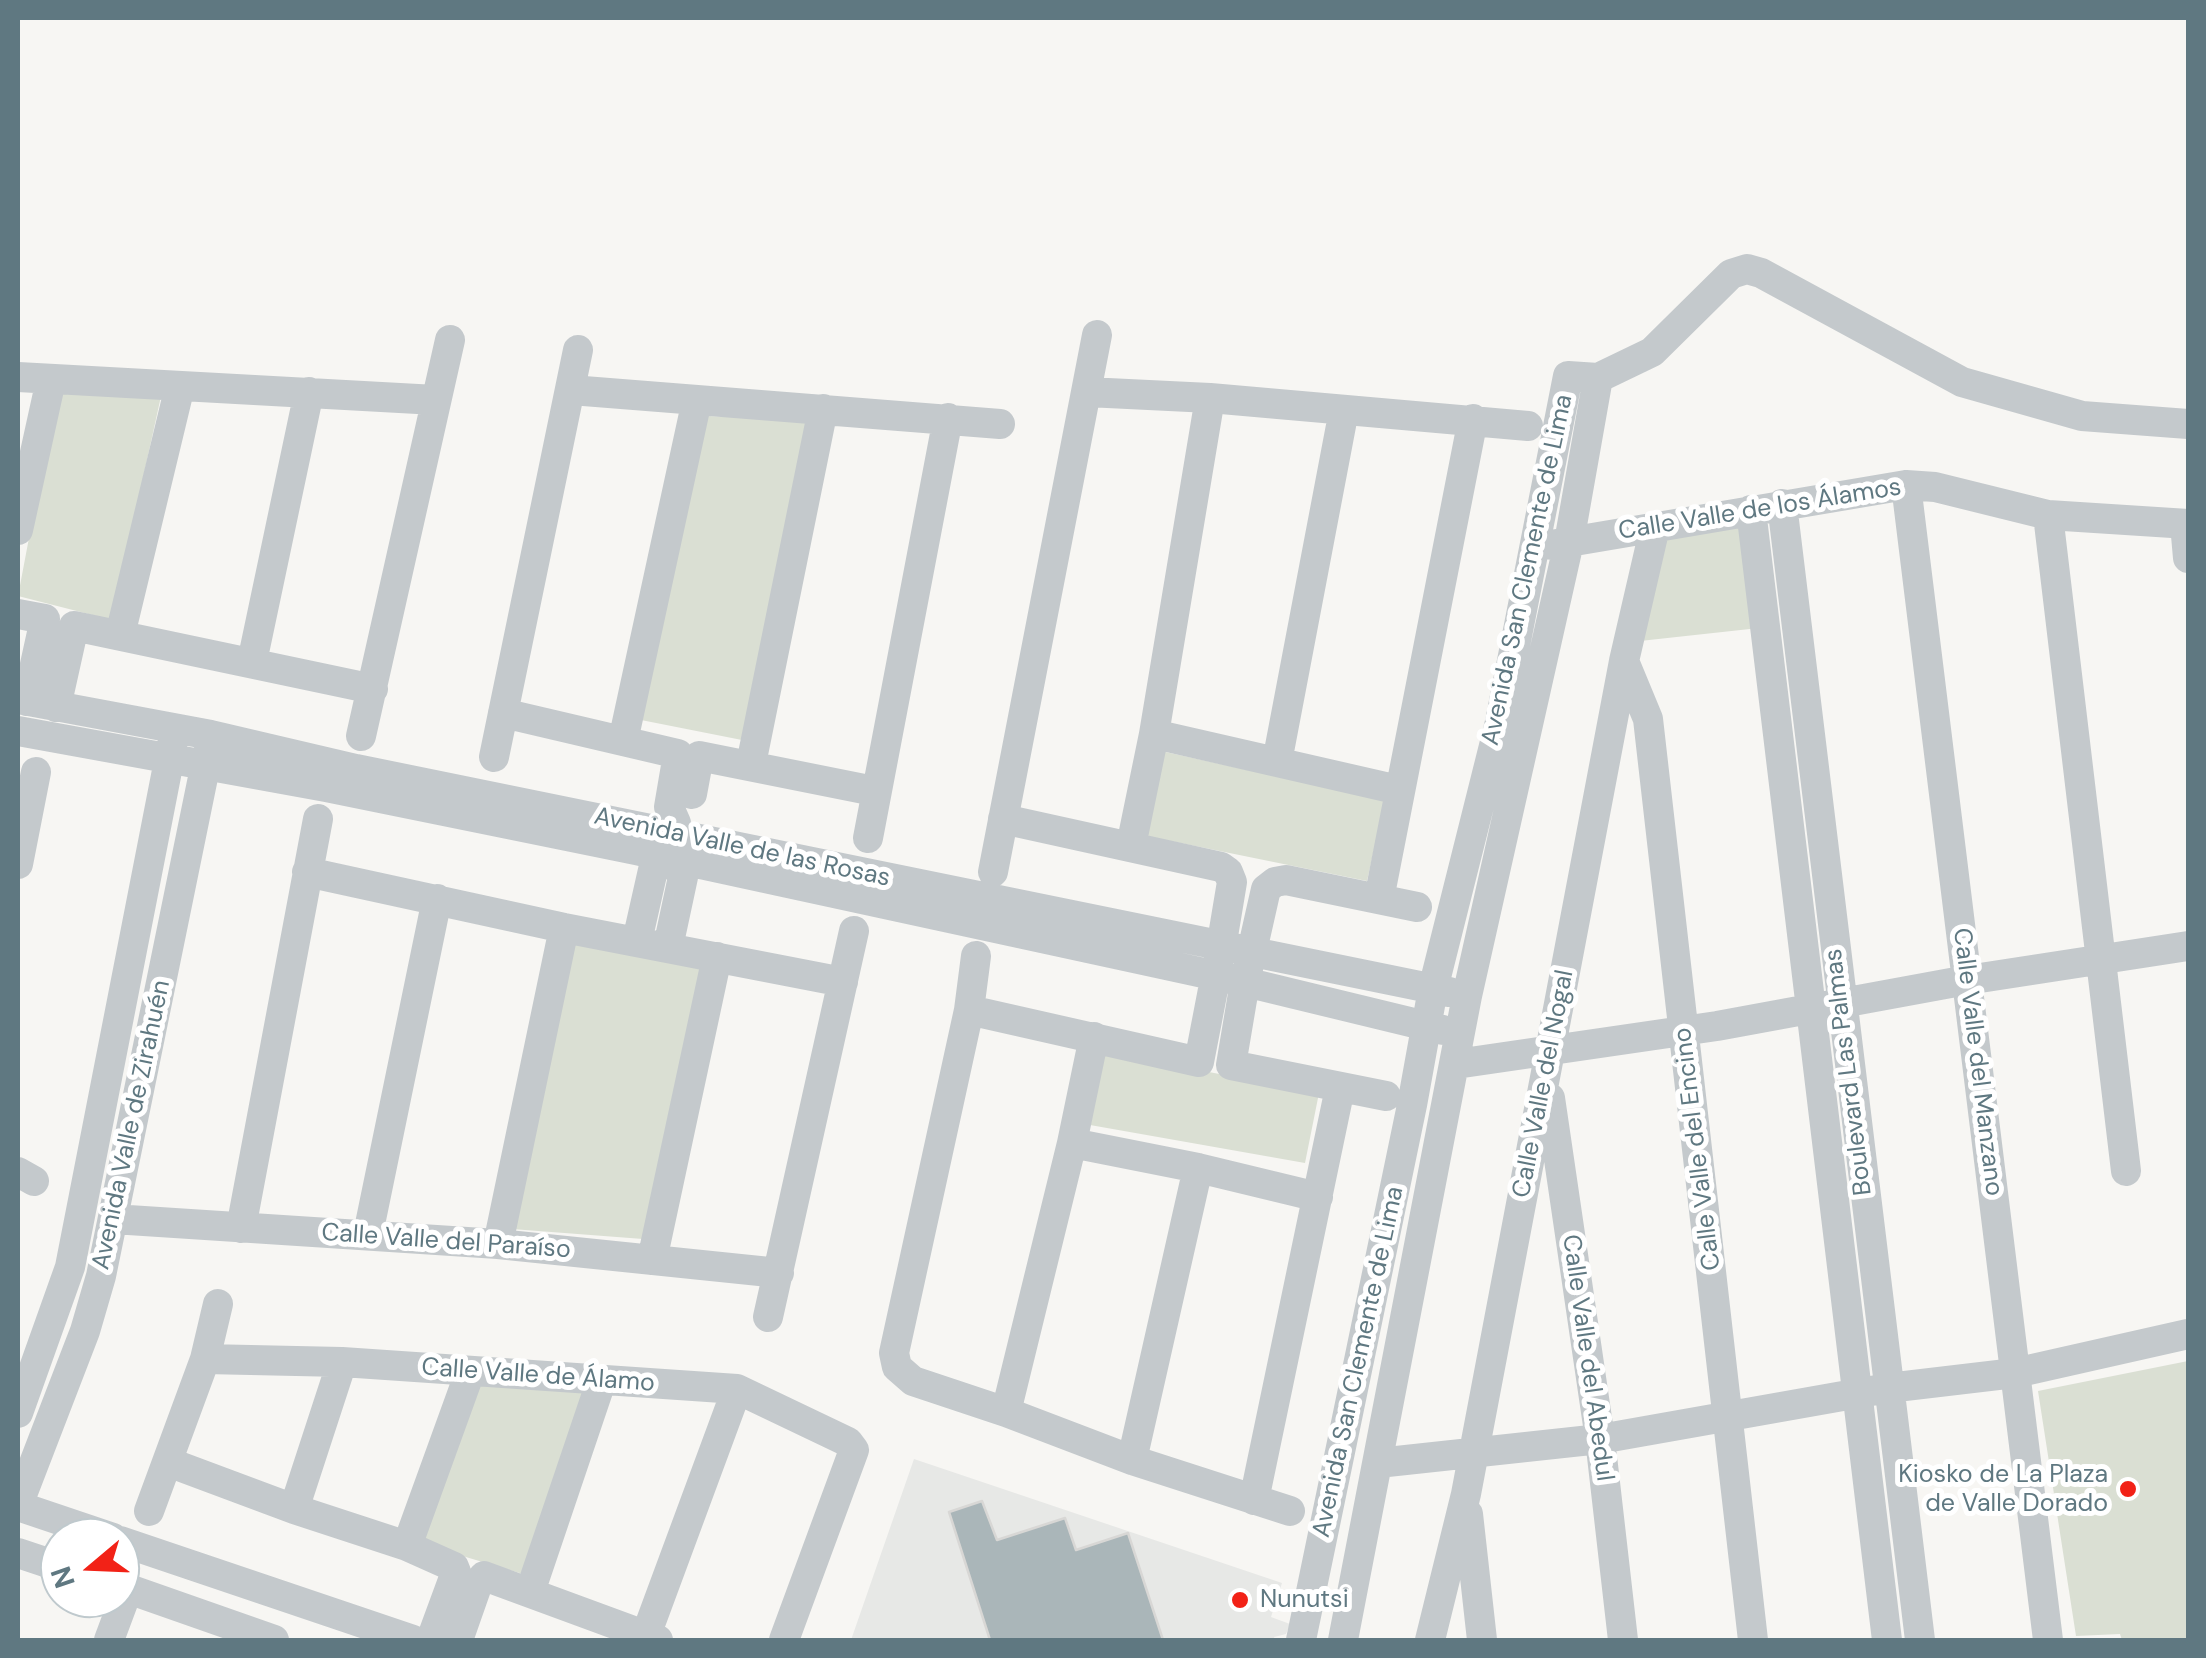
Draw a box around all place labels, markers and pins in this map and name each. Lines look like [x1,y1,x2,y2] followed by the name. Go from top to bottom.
[1898,1460,2108,1519] place label: Kiosko de La Plaza de Valle Dorado
[2117,1478,2139,1500] marker: Kiosko de La Plaza de Valle Dorado
[1260,1585,1349,1615] place label: Nunutsi
[1229,1589,1251,1611] marker: Nunutsi

